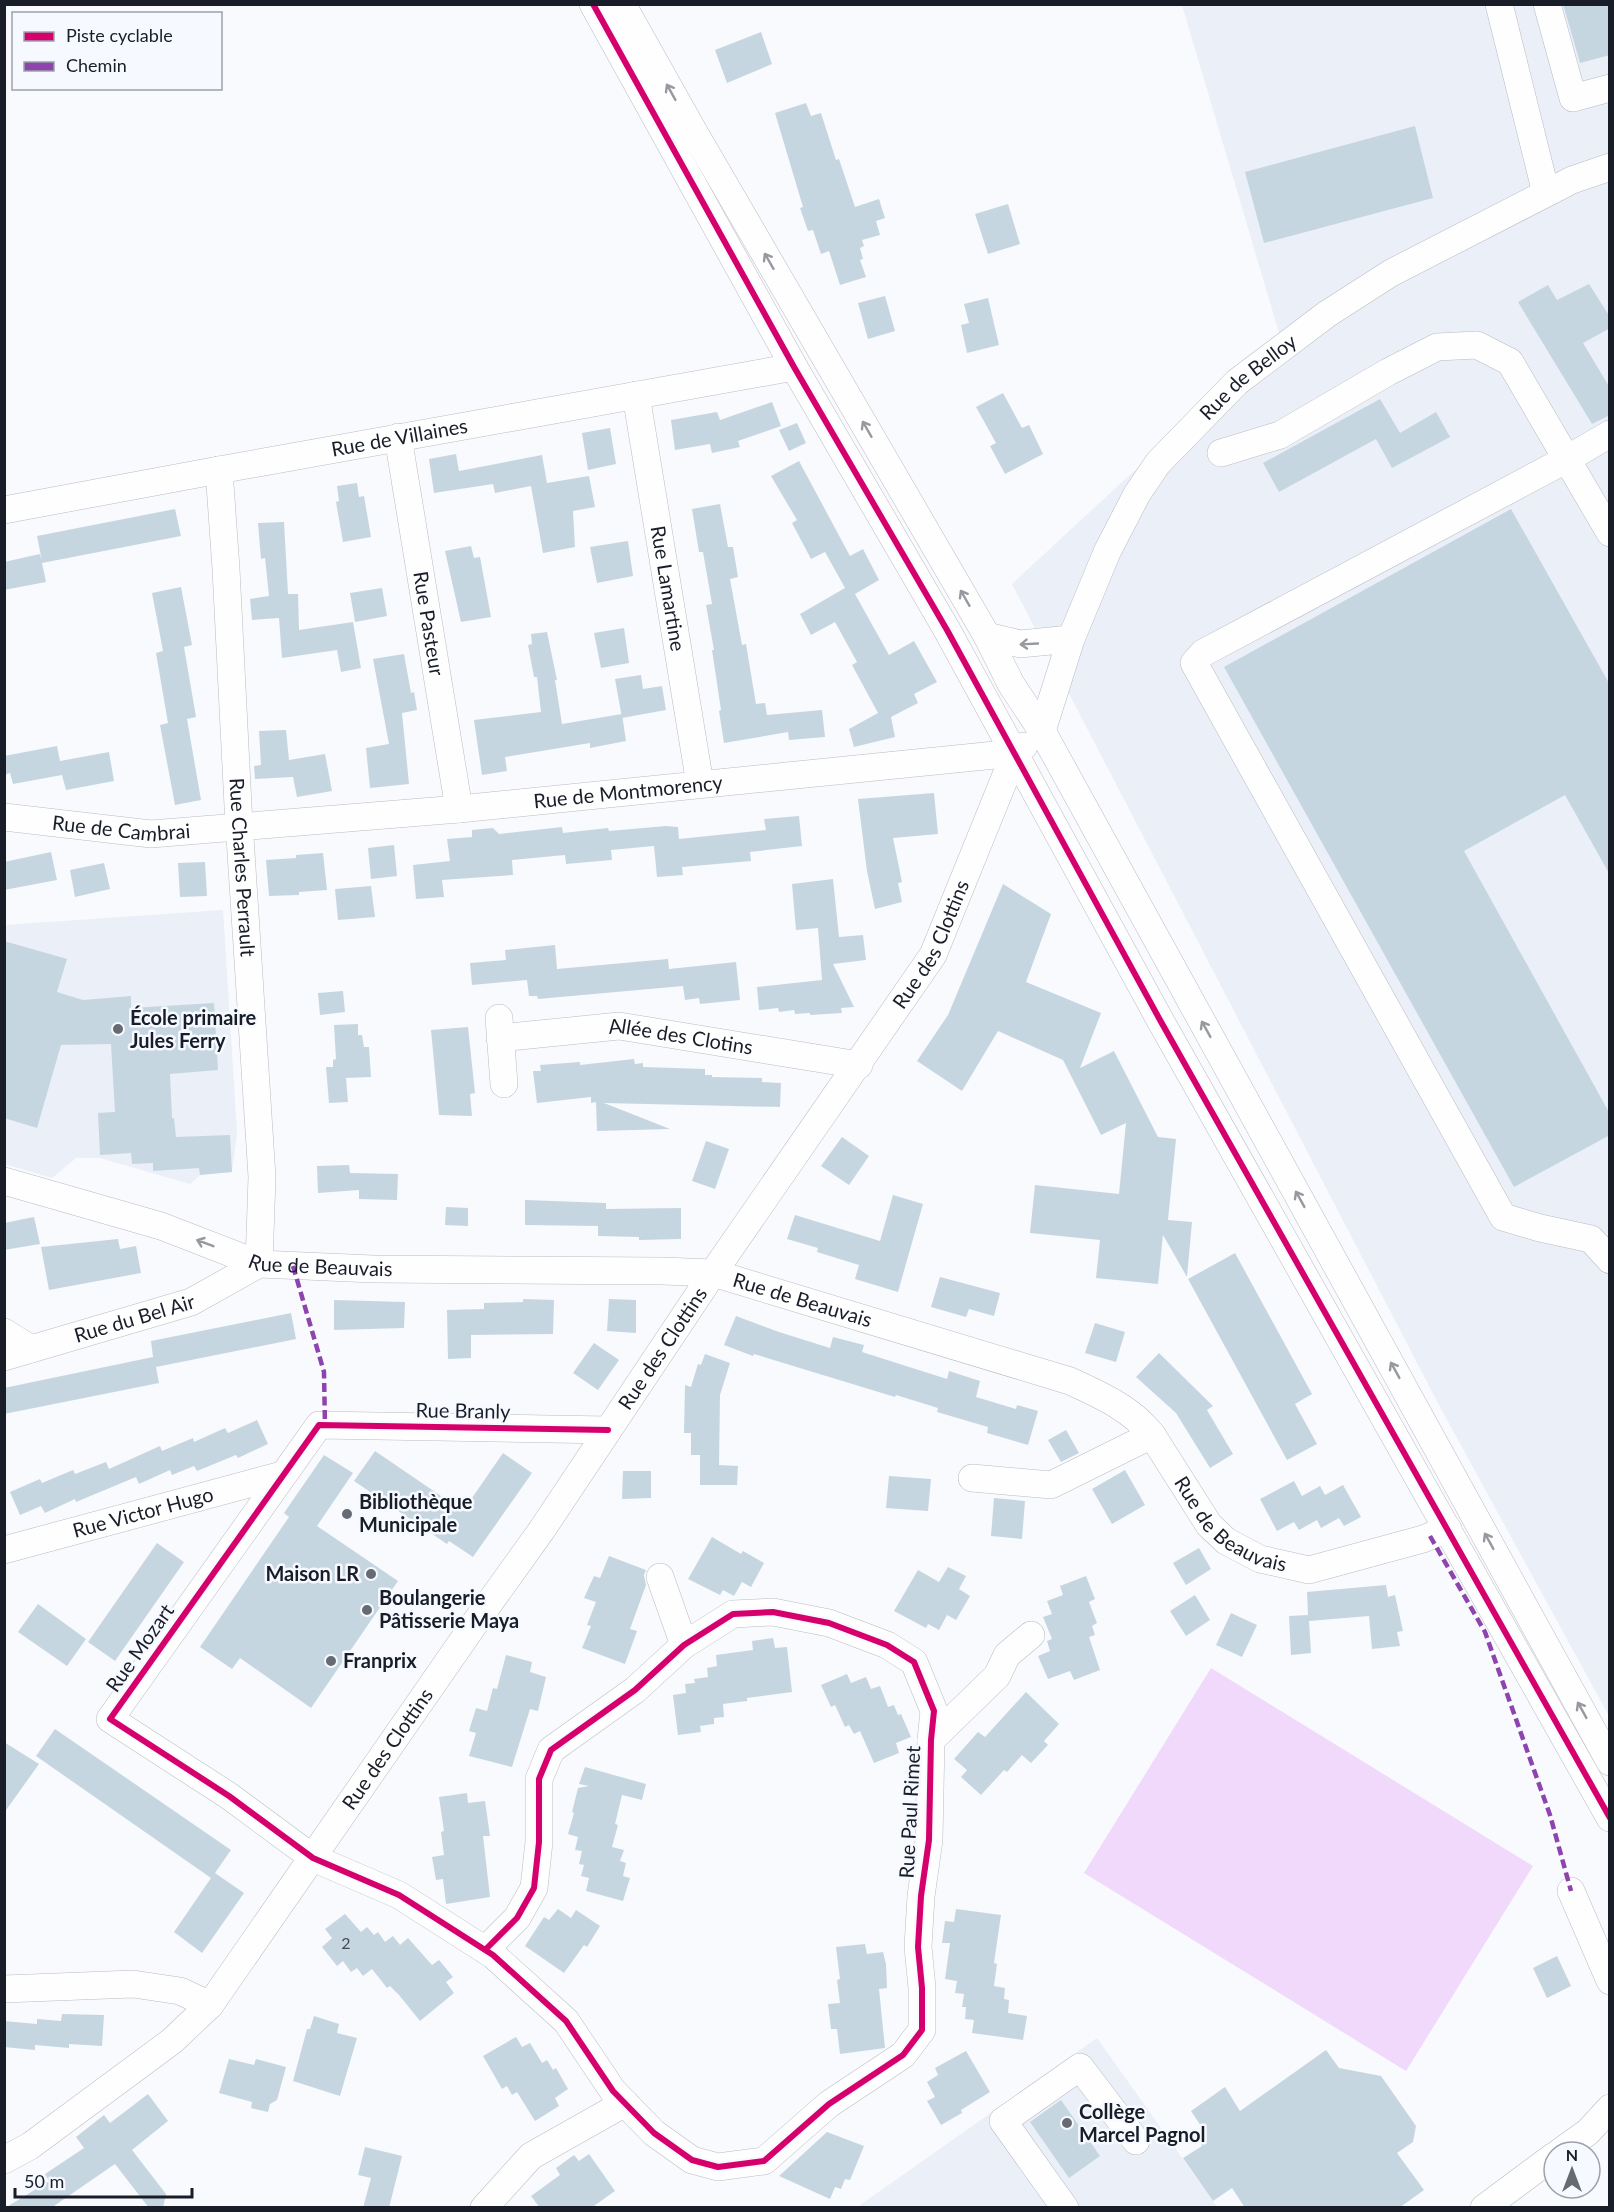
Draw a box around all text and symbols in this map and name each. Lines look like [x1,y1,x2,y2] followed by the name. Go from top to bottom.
[12,12,222,90] legend
[66,24,173,46] text: Piste cyclable
[66,54,127,76] text: Chemin
[665,84,677,101] one-way arrow
[763,253,775,270] one-way arrow
[1194,328,1301,424] street label: Rue de Belloy
[329,413,469,461] street label: Rue de Villaines
[861,421,872,439] one-way arrow
[647,524,691,653] street label: Rue Lamartine
[409,569,450,678] street label: Rue Pasteur
[959,590,971,607] one-way arrow
[1019,638,1039,649] one-way arrow
[532,769,724,812] street label: Rue de Montmorency
[226,777,261,958] street label: Rue Charles Perrault
[51,810,191,846] street label: Rue de Cambrai
[887,876,973,1013] street label: Rue des Clottins
[130,1005,257,1052] place label: École primaire Jules Ferry
[607,1013,755,1059] street label: Allée des Clotins
[1200,1020,1211,1038] one-way arrow
[111,1022,125,1036] marker: École primaire Jules Ferry
[1294,1191,1306,1208] one-way arrow
[196,1236,215,1247] one-way arrow
[245,1248,392,1280] street label: Rue de Beauvais
[730,1267,875,1331] street label: Rue de Beauvais
[612,1282,711,1414] street label: Rue des Clottins
[71,1288,198,1347] street label: Rue du Bel Air
[1388,1362,1400,1379] one-way arrow
[415,1397,511,1423] street label: Rue Branly
[1170,1471,1289,1576] street label: Rue de Beauvais
[70,1481,216,1542] street label: Rue Victor Hugo
[359,1489,473,1536] place label: Bibliothèque Municipale
[340,1507,354,1521] marker: Bibliothèque Municipale
[1482,1533,1494,1550] one-way arrow
[265,1561,359,1585] place label: Maison LR
[364,1567,378,1581] marker: Maison LR
[379,1585,519,1632] place label: Boulangerie Pâtisserie Maya
[100,1599,178,1696] street label: Rue Mozart
[360,1603,374,1617] marker: Boulangerie Pâtisserie Maya
[343,1648,417,1672] place label: Franprix
[324,1654,338,1668] marker: Franprix
[336,1683,437,1814] street label: Rue des Clottins
[1576,1702,1587,1720] one-way arrow
[894,1745,924,1879] street label: Rue Paul Rimet
[341,1933,351,1952] house number: 2
[1079,2099,1205,2146] place label: Collège Marcel Pagnol
[1060,2116,1074,2130] marker: Collège Marcel Pagnol
[1542,2140,1602,2200] north arrow
[1566,2145,1578,2164] text: N
[15,2161,192,2199] scale bar
[24,2170,64,2192] text: 50 m

